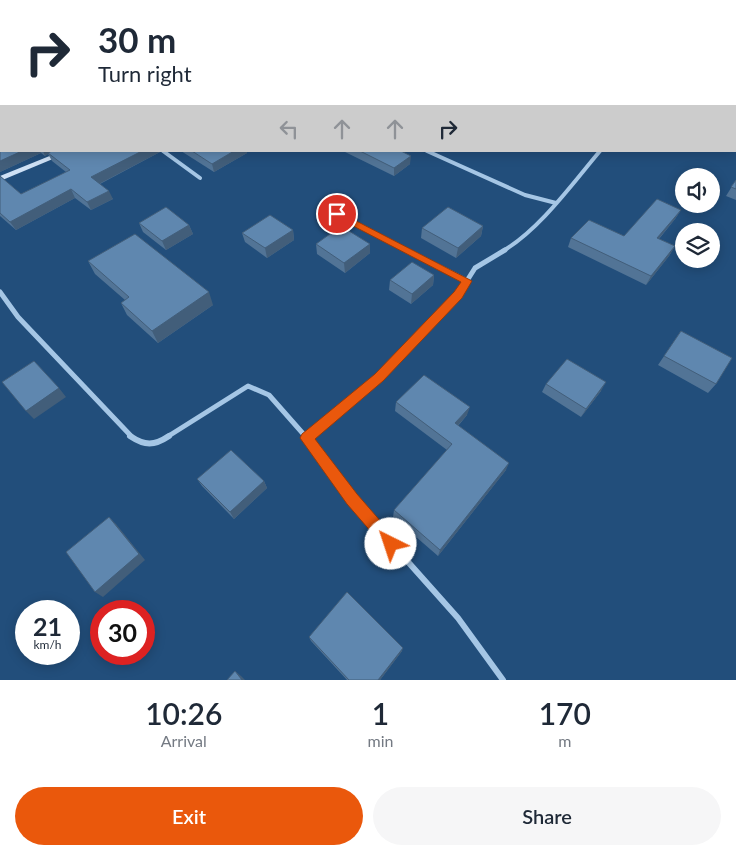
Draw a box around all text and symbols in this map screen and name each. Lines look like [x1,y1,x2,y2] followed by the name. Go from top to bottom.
[98,18,176,60] text: 30 m
[15,20,80,85] icon: right
[98,60,192,87] text: Turn right
[275,115,303,143] icon: left
[328,115,356,143] icon: ahead
[381,115,409,143] icon: ahead
[434,115,462,143] icon: right
[675,168,720,268] map controls
[675,168,720,213] button: sound
[316,193,358,235] pin
[323,200,351,228] icon: arrive
[675,223,720,268] button: layers
[364,517,416,569] position arrow
[90,600,155,665] speed limit sign: 30
[33,611,62,641] text: 21
[33,637,62,652] text: km/h
[145,695,222,731] text: 10:26
[372,695,389,731] text: 1
[539,695,591,731] text: 170
[161,731,207,750] text: Arrival
[368,731,393,750] text: min
[558,731,571,750] text: m
[15,787,363,845] button: Exit
[373,787,721,845] button: Share

